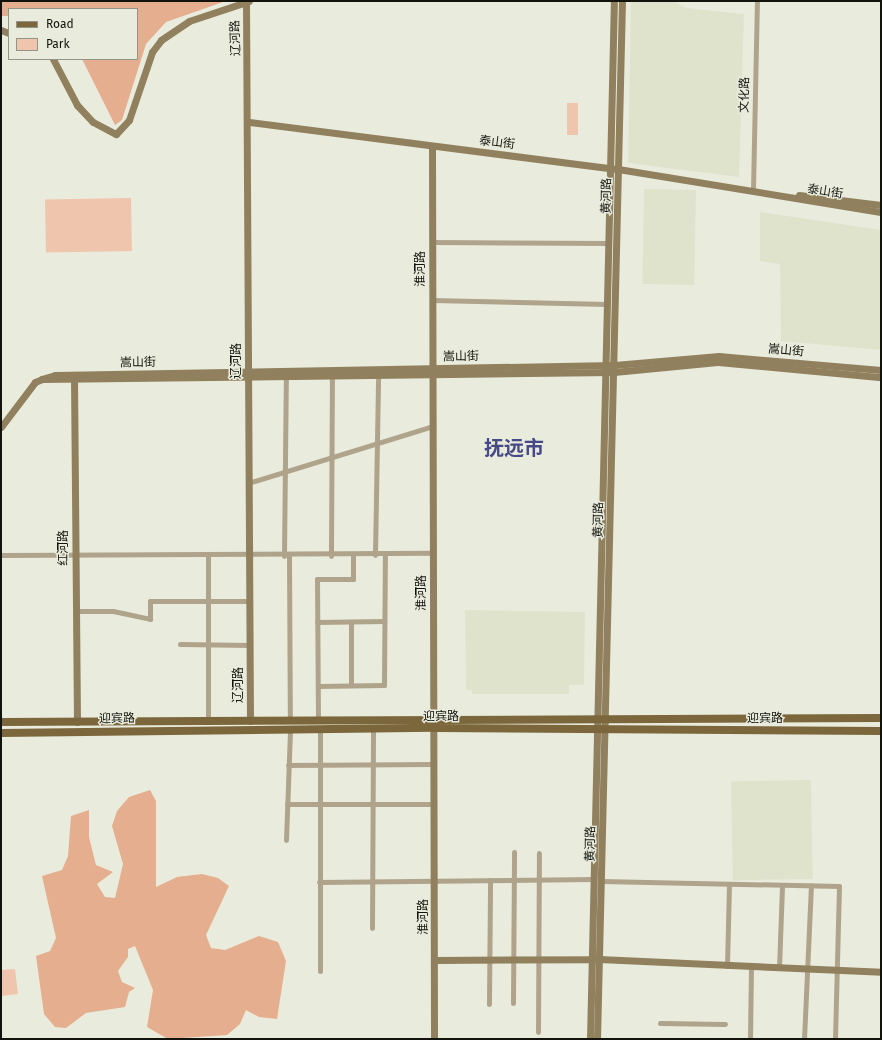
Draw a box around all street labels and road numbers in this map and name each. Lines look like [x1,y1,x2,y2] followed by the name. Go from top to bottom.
[228,20,244,56] street label: 辽河路
[737,77,753,113] street label: 文化路
[478,134,516,152] street label: 泰山街
[599,178,615,214] street label: 黄河路
[806,182,844,202] street label: 泰山街
[414,251,428,287] street label: 淮河路
[767,342,805,360] street label: 嵩山街
[230,343,244,379] street label: 辽河路
[443,349,479,365] street label: 嵩山街
[120,355,156,371] street label: 嵩山街
[591,502,607,538] street label: 黄河路
[57,530,71,566] street label: 红河路
[415,575,429,611] street label: 淮河路
[232,667,246,703] street label: 辽河路
[423,710,459,724] street label: 迎宾路
[99,711,135,727] street label: 迎宾路
[747,712,783,726] street label: 迎宾路
[583,826,599,862] street label: 黄河路
[417,899,431,935] street label: 淮河路

